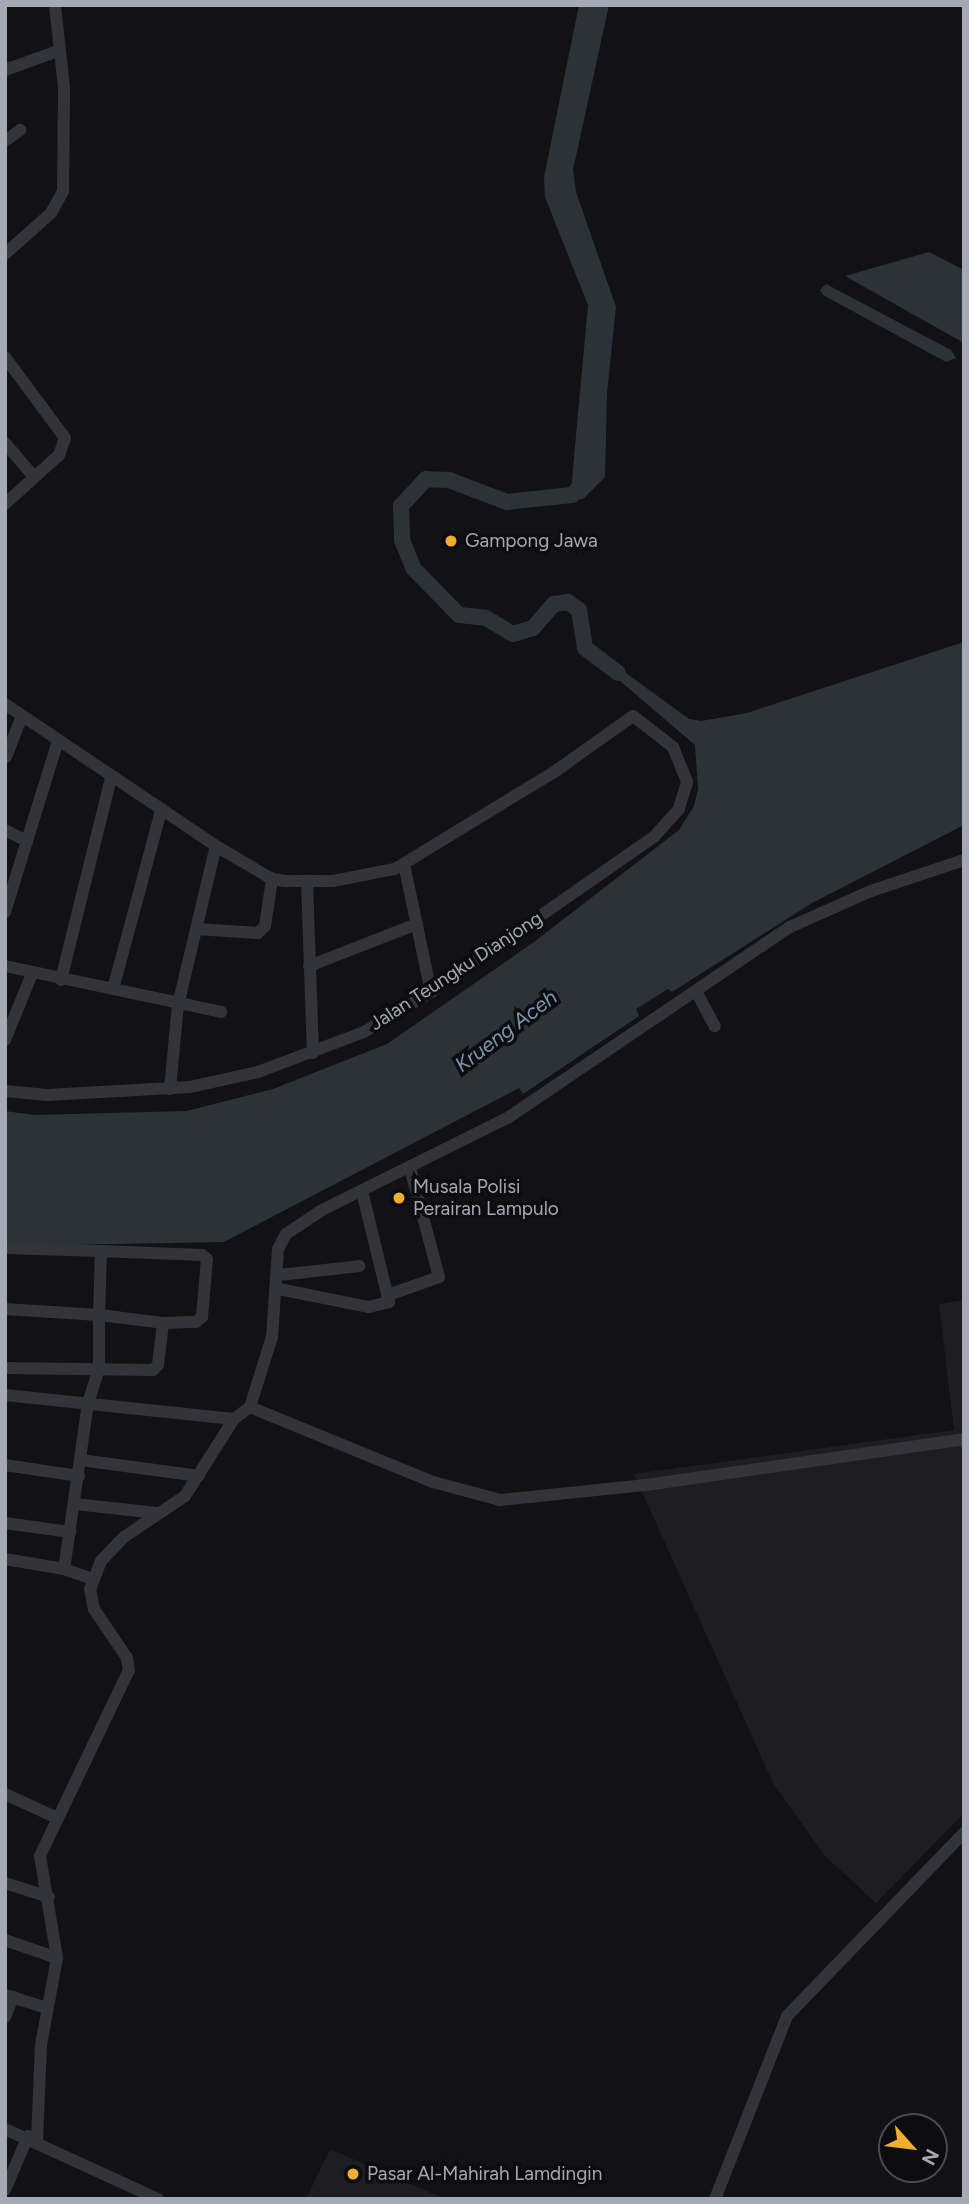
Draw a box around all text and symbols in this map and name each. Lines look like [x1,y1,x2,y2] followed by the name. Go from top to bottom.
[465,530,598,552] place label: Gampong Jawa
[443,533,459,549] marker: Gampong Jawa
[366,907,546,1035] street label: Jalan Teungku Dianjong
[450,984,562,1078] water label: Krueng Aceh
[413,1176,559,1220] place label: Musala Polisi Perairan Lampulo
[391,1190,407,1206] marker: Musala Polisi Perairan Lampulo
[878,2113,948,2183] north arrow
[917,2145,944,2169] text: N
[367,2163,602,2185] place label: Pasar Al-Mahirah Lamdingin
[345,2166,361,2182] marker: Pasar Al-Mahirah Lamdingin

